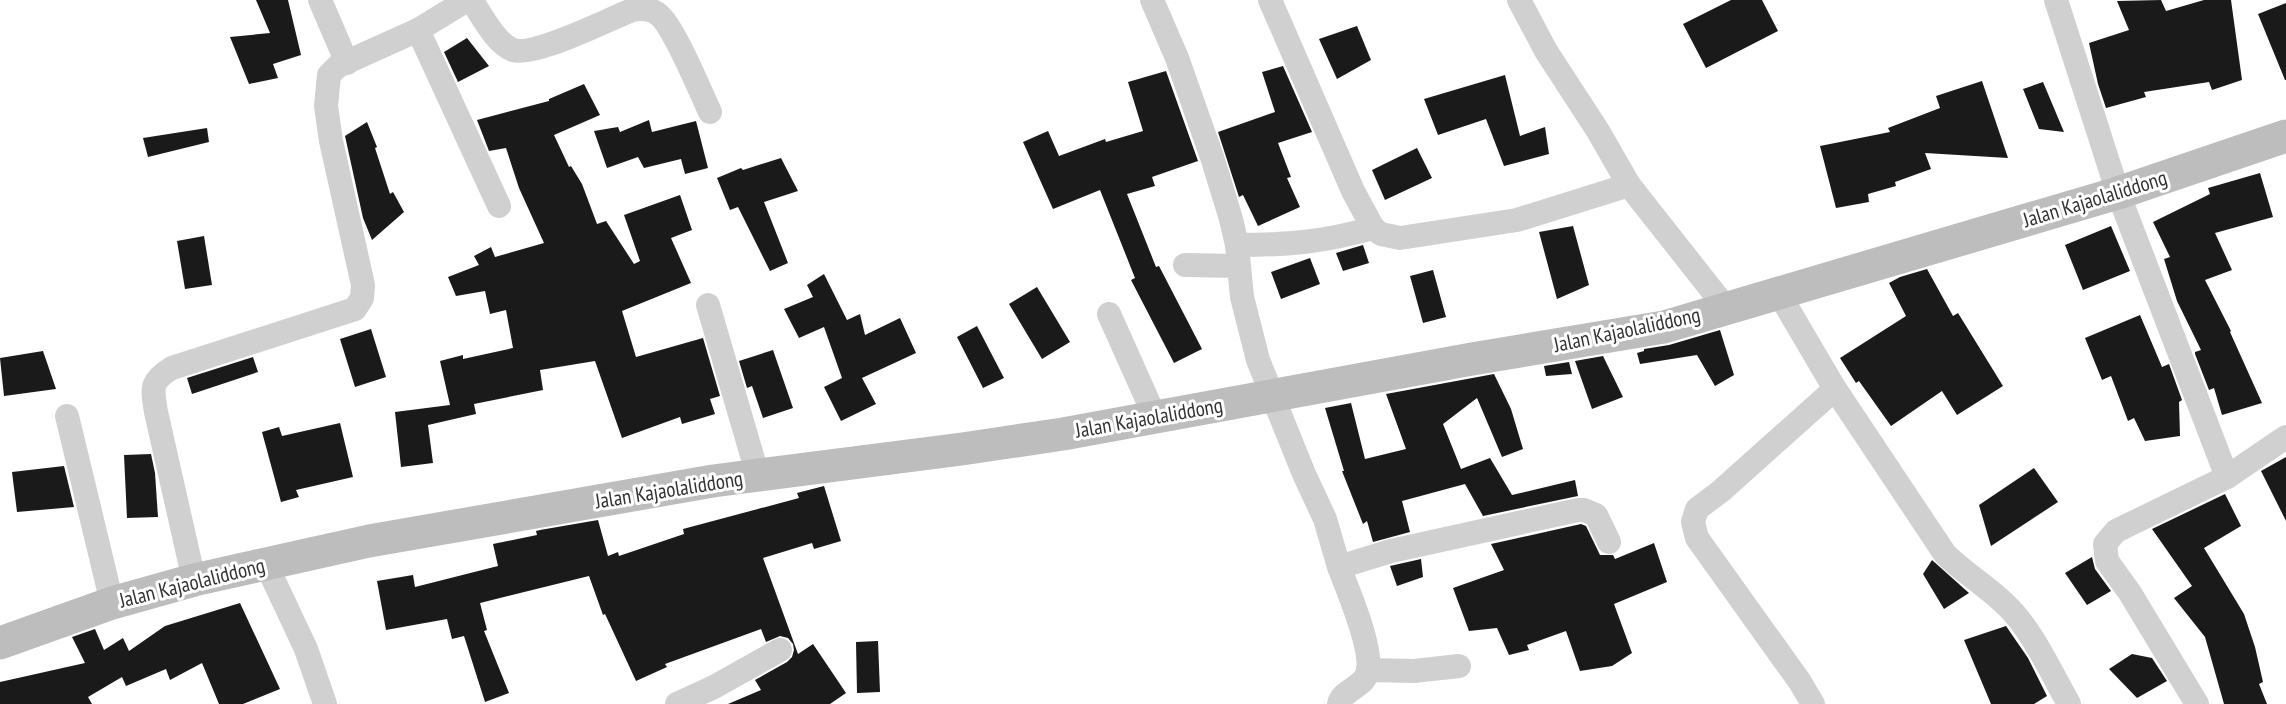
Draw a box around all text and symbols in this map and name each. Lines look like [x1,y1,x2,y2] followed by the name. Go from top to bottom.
[2019,164,2170,234] street label: Jalan Kajaolaliddong
[1550,301,1703,358] street label: Jalan Kajaolaliddong
[1072,391,1225,444] street label: Jalan Kajaolaliddong
[592,465,745,515] street label: Jalan Kajaolaliddong
[115,551,267,614] street label: Jalan Kajaolaliddong

